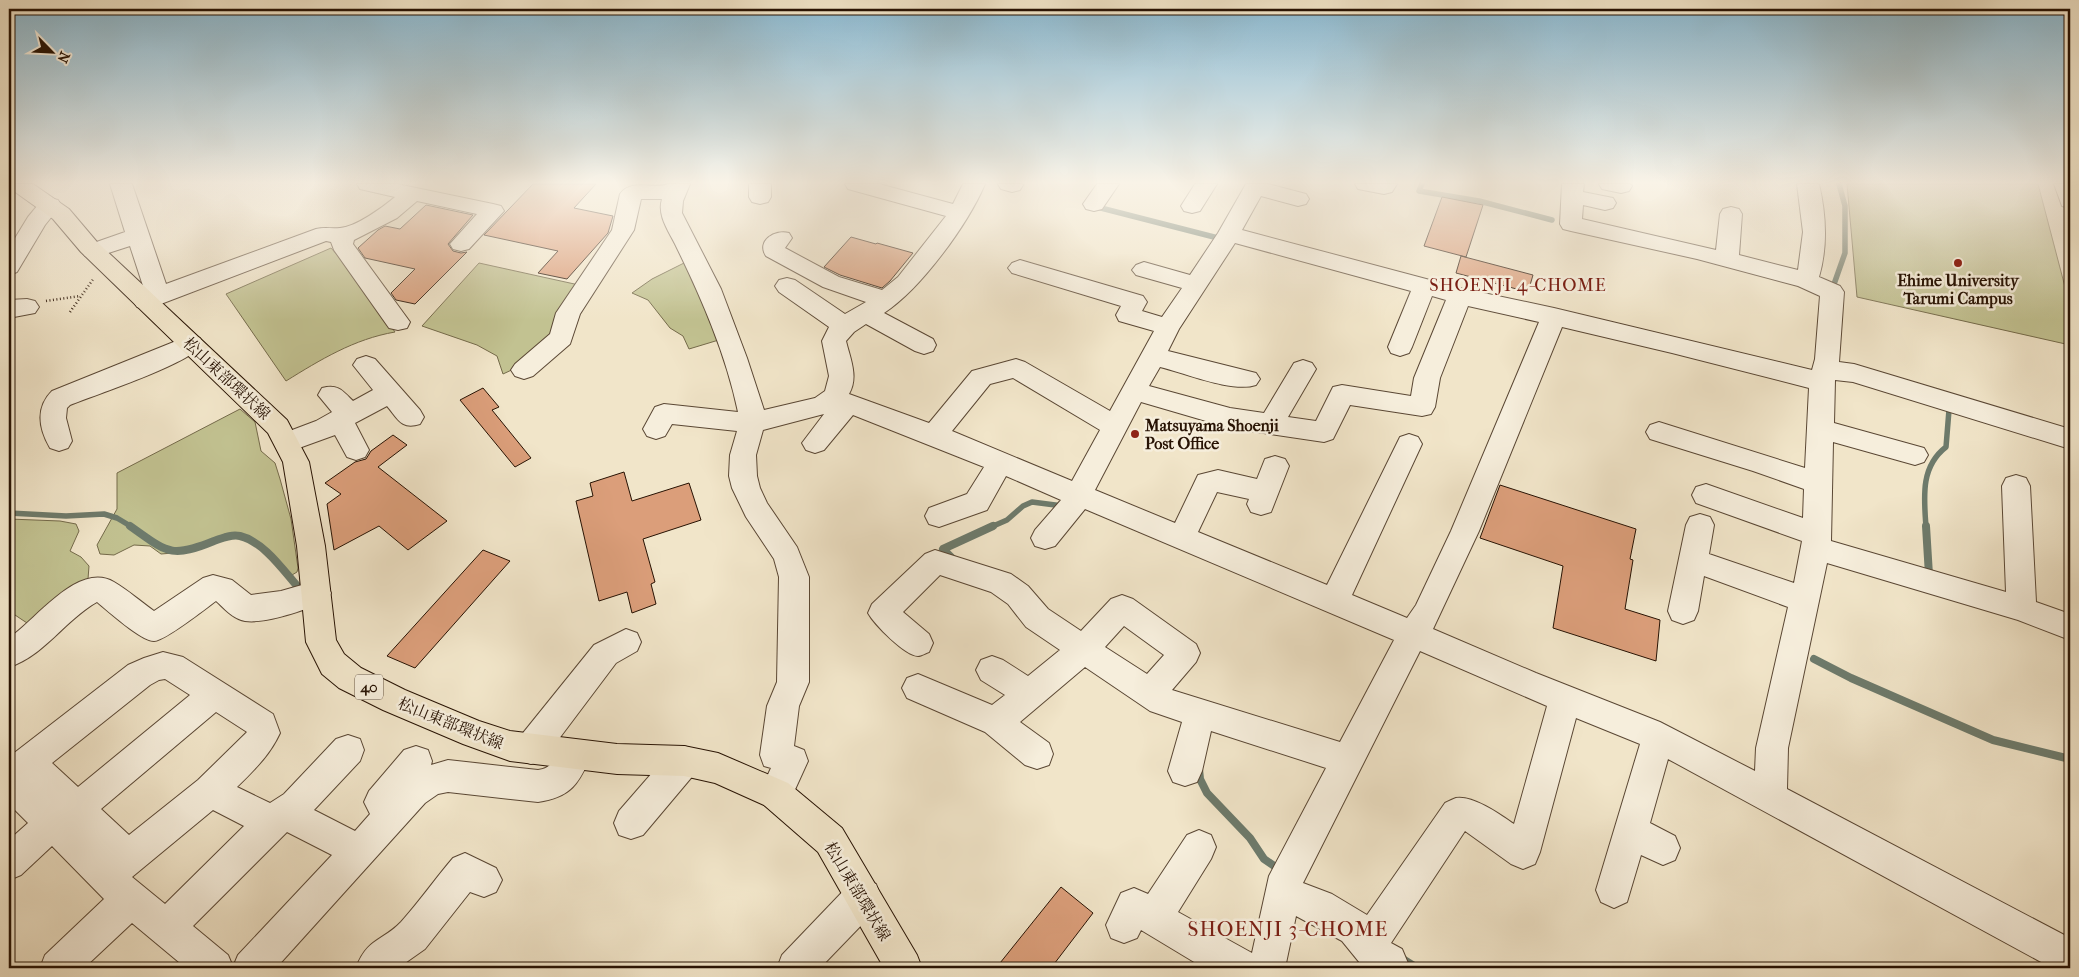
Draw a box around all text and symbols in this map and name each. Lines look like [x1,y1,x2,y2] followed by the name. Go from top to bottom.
[28,28,78,78] north arrow
[53,49,73,66] text: N
[1952,257,1964,269] marker: Ehime University Tarumi Campus
[1897,271,2020,309] place label: Ehime University Tarumi Campus
[1429,275,1607,296] district label: SHOENJI 4-CHOME
[179,333,274,424] street label: 松山東部環状線
[1144,416,1279,453] place label: Matsuyama Shoenji Post Office
[1129,428,1141,440] marker: Matsuyama Shoenji Post Office
[355,674,383,700] road number: 40
[395,694,506,753] street label: 松山東部環状線
[821,838,895,944] street label: 松山東部環状線
[1188,917,1388,941] district label: SHOENJI 3-CHOME

